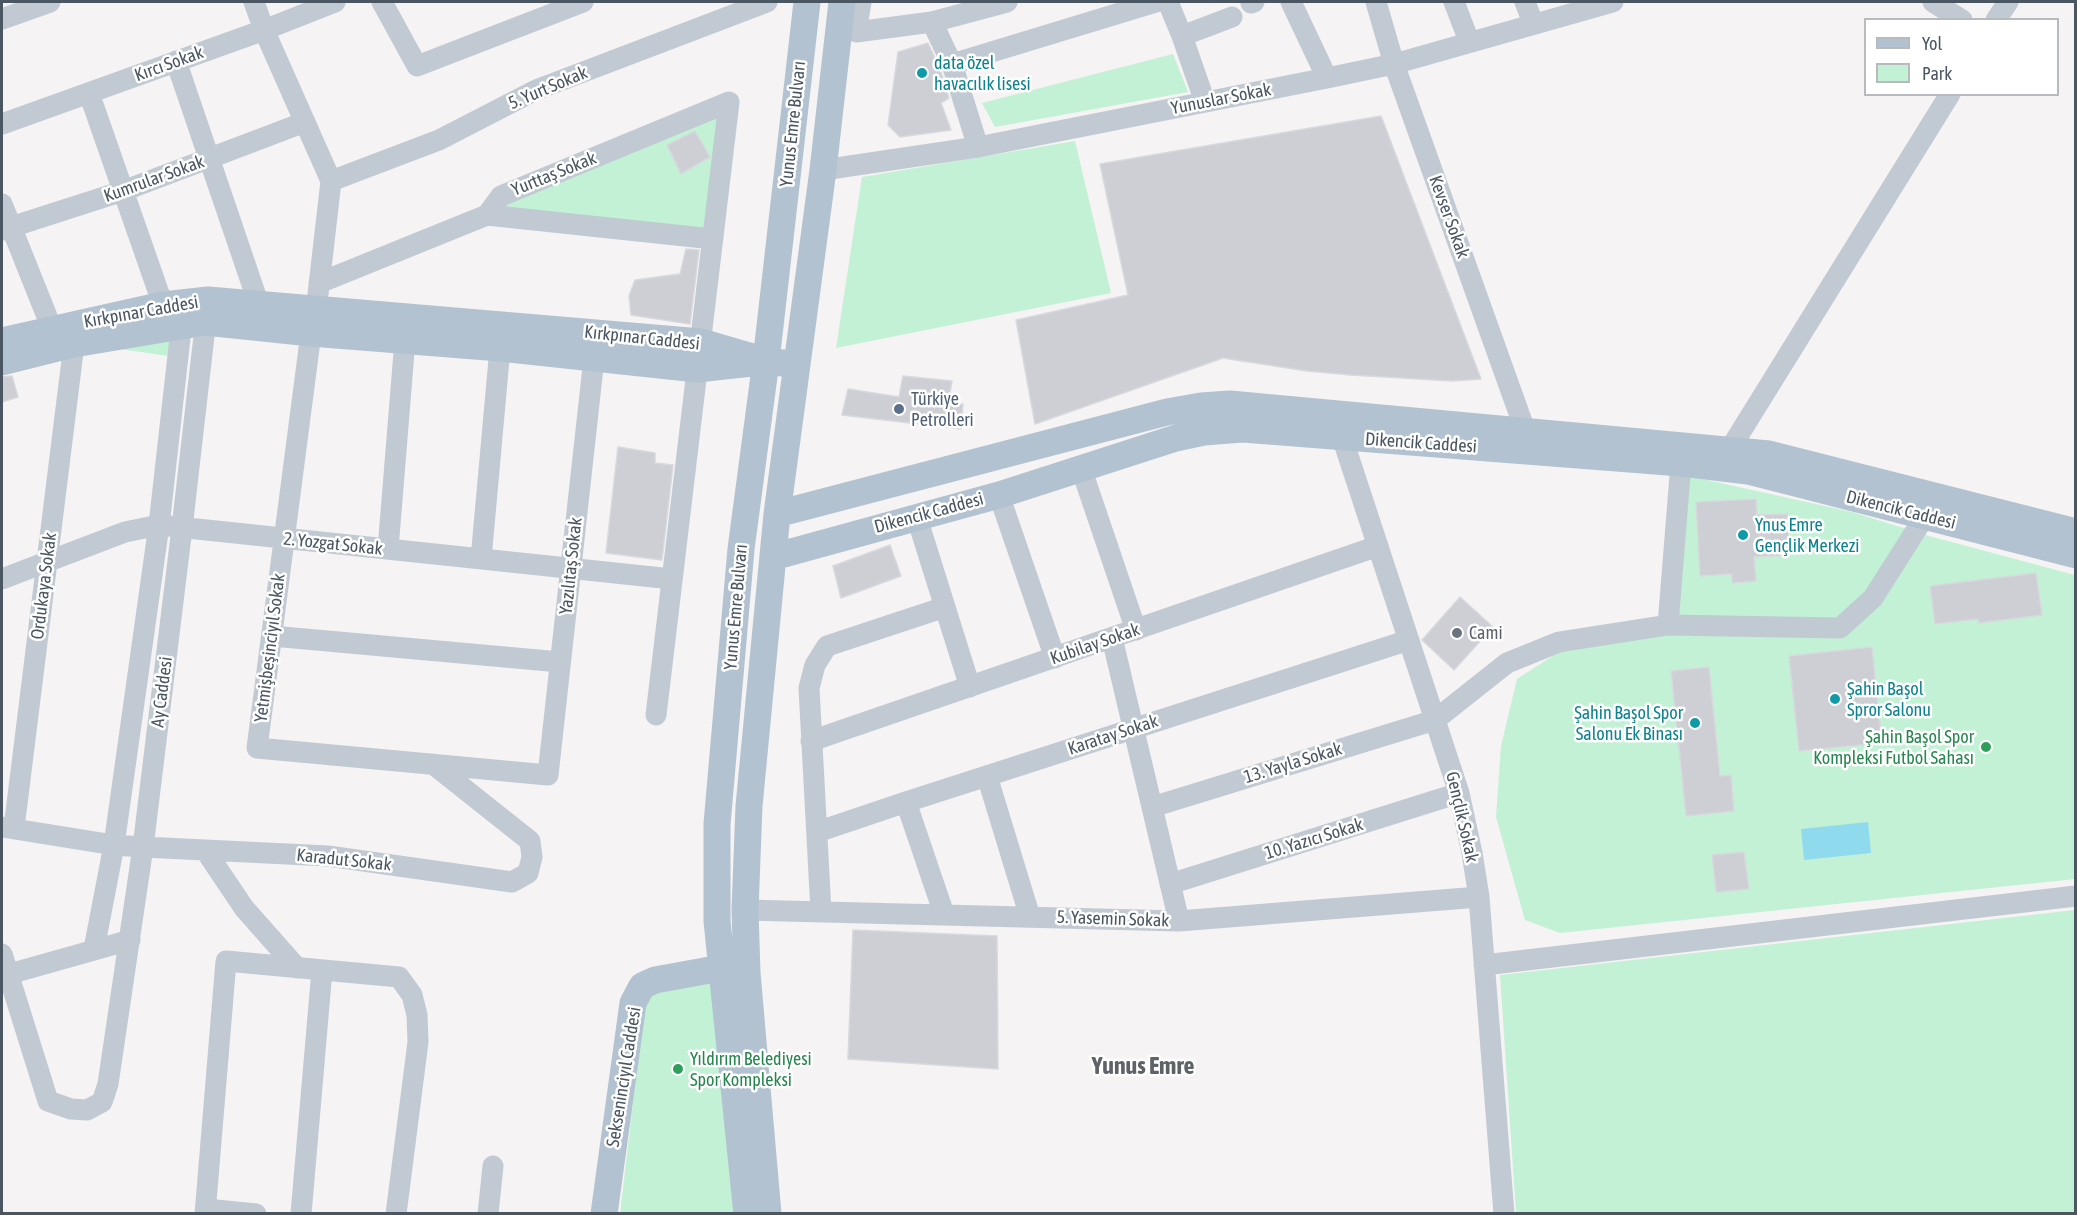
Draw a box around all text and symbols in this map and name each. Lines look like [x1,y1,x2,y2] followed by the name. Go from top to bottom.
[1864,18,2059,96] legend
[1922,33,1942,54] text: Yol
[132,42,206,86] street label: Kırcı Sokak
[934,52,1031,94] place label: data özel havacılık lisesi
[776,60,810,188] street label: Yunus Emre Bulvarı
[505,62,591,114] street label: 5. Yurt Sokak
[1922,63,1952,84] text: Park
[915,66,929,80] marker: data özel havacılık lisesi
[1169,79,1273,119] street label: Yunuslar Sokak
[508,147,600,201] street label: Yurttaş Sokak
[101,151,207,207] street label: Kumrular Sokak
[1424,173,1474,261] street label: Kevser Sokak
[82,291,200,333] street label: Kırkpınar Caddesi
[583,321,701,355] street label: Kırkpınar Caddesi
[911,388,974,430] place label: Türkiye Petrolleri
[892,402,906,416] marker: Türkiye Petrolleri
[1364,428,1478,458] street label: Dikencik Caddesi
[1844,486,1958,534] street label: Dikencik Caddesi
[872,488,986,538] street label: Dikencik Caddesi
[1755,514,1859,556] place label: Ynus Emre Gençlik Merkezi
[555,516,587,616] street label: Yazılıtaş Sokak
[282,528,384,560] street label: 2. Yozgat Sokak
[1736,528,1750,542] marker: Ynus Emre Gençlik Merkezi
[27,531,61,641] street label: Ordukaya Sokak
[720,543,752,671] street label: Yunus Emre Bulvarı
[250,572,290,724] street label: Yetmişbeşinciyıl Sokak
[1047,619,1143,669] street label: Kubilay Sokak
[1469,622,1503,644] place label: Cami
[1450,626,1464,640] marker: Cami
[147,655,177,729] street label: Ay Caddesi
[1847,678,1931,720] place label: Şahin Başol Spror Salonu
[1828,692,1842,706] marker: Şahin Başol Spror Salonu
[1574,702,1683,744] place label: Şahin Başol Spor Salonu Ek Binası
[1065,710,1161,760] street label: Karatay Sokak
[1688,716,1702,730] marker: Şahin Başol Spor Salonu Ek Binası
[1813,726,1974,768] place label: Şahin Başol Spor Kompleksi Futbol Sahası
[1241,738,1345,788] street label: 13. Yayla Sokak
[1979,740,1993,754] marker: Şahin Başol Spor Kompleksi Futbol Sahası
[1441,769,1483,865] street label: Gençlik Sokak
[1262,814,1366,864] street label: 10. Yazıcı Sokak
[296,844,392,876] street label: Karadut Sokak
[1056,906,1170,932] street label: 5. Yasemin Sokak
[602,1005,646,1149] street label: Sekseninciyıl Caddesi
[690,1048,812,1090] place label: Yıldırım Belediyesi Spor Kompleksi
[1092,1052,1194,1080] district label: Yunus Emre
[671,1062,685,1076] marker: Yıldırım Belediyesi Spor Kompleksi

